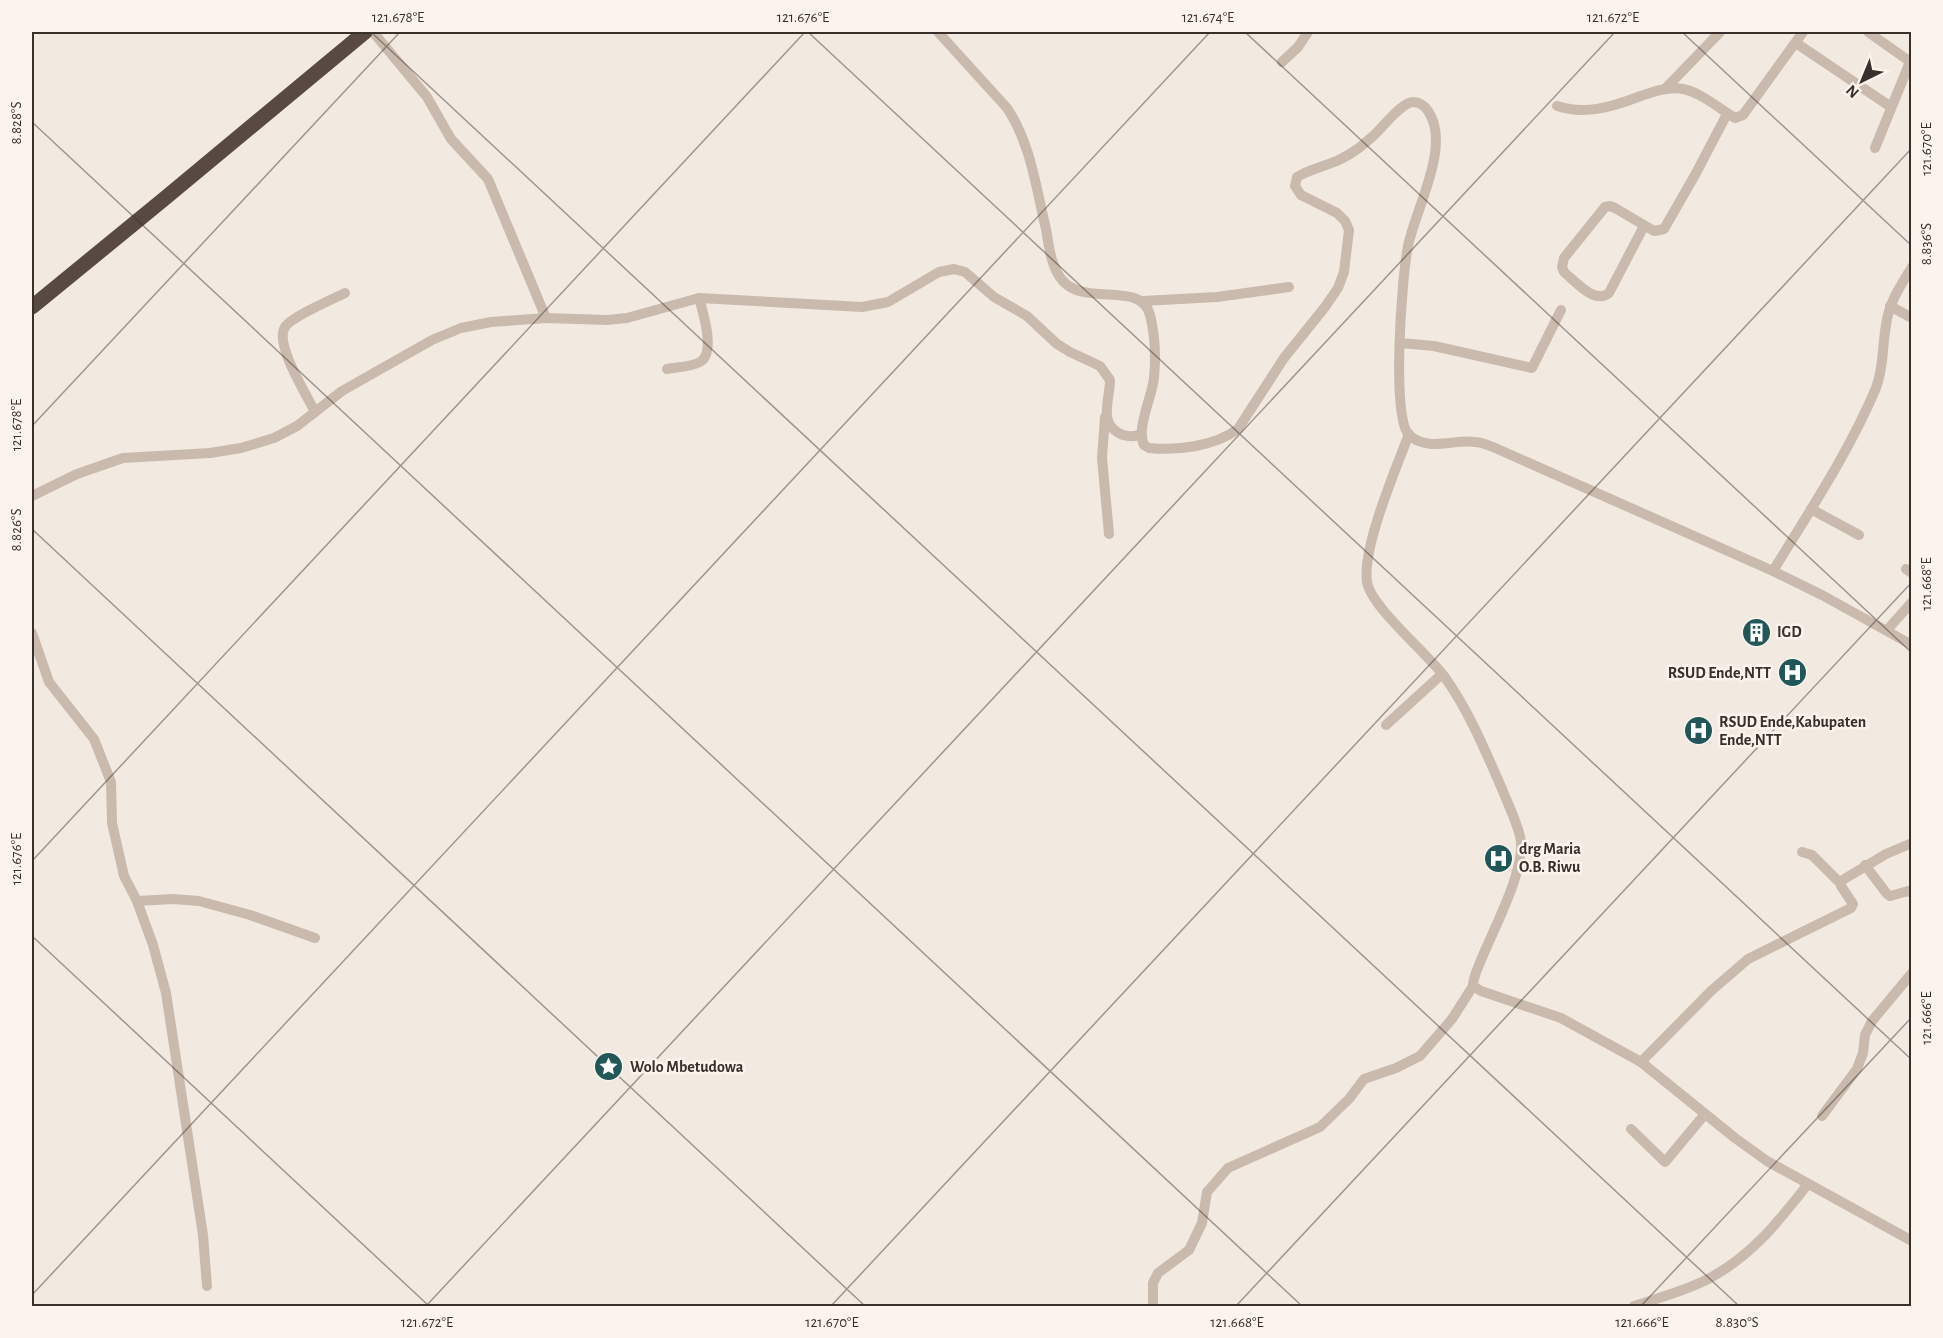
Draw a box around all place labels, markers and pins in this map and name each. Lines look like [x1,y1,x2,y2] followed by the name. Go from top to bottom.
[1740,616,1772,648] building icon: IGD
[1777,624,1802,640] place label: IGD
[1776,657,1808,689] hospital icon: RSUD Ende,NTT
[1668,665,1771,681] place label: RSUD Ende,NTT
[1719,714,1866,748] place label: RSUD Ende,Kabupaten Ende,NTT
[1682,715,1714,747] hospital icon: RSUD Ende,Kabupaten Ende,NTT
[1519,841,1581,875] place label: drg Maria O.B. Riwu
[1482,842,1514,874] hospital icon: drg Maria O.B. Riwu
[593,1051,625,1083] place icon: Wolo Mbetudowa
[630,1059,744,1075] place label: Wolo Mbetudowa

